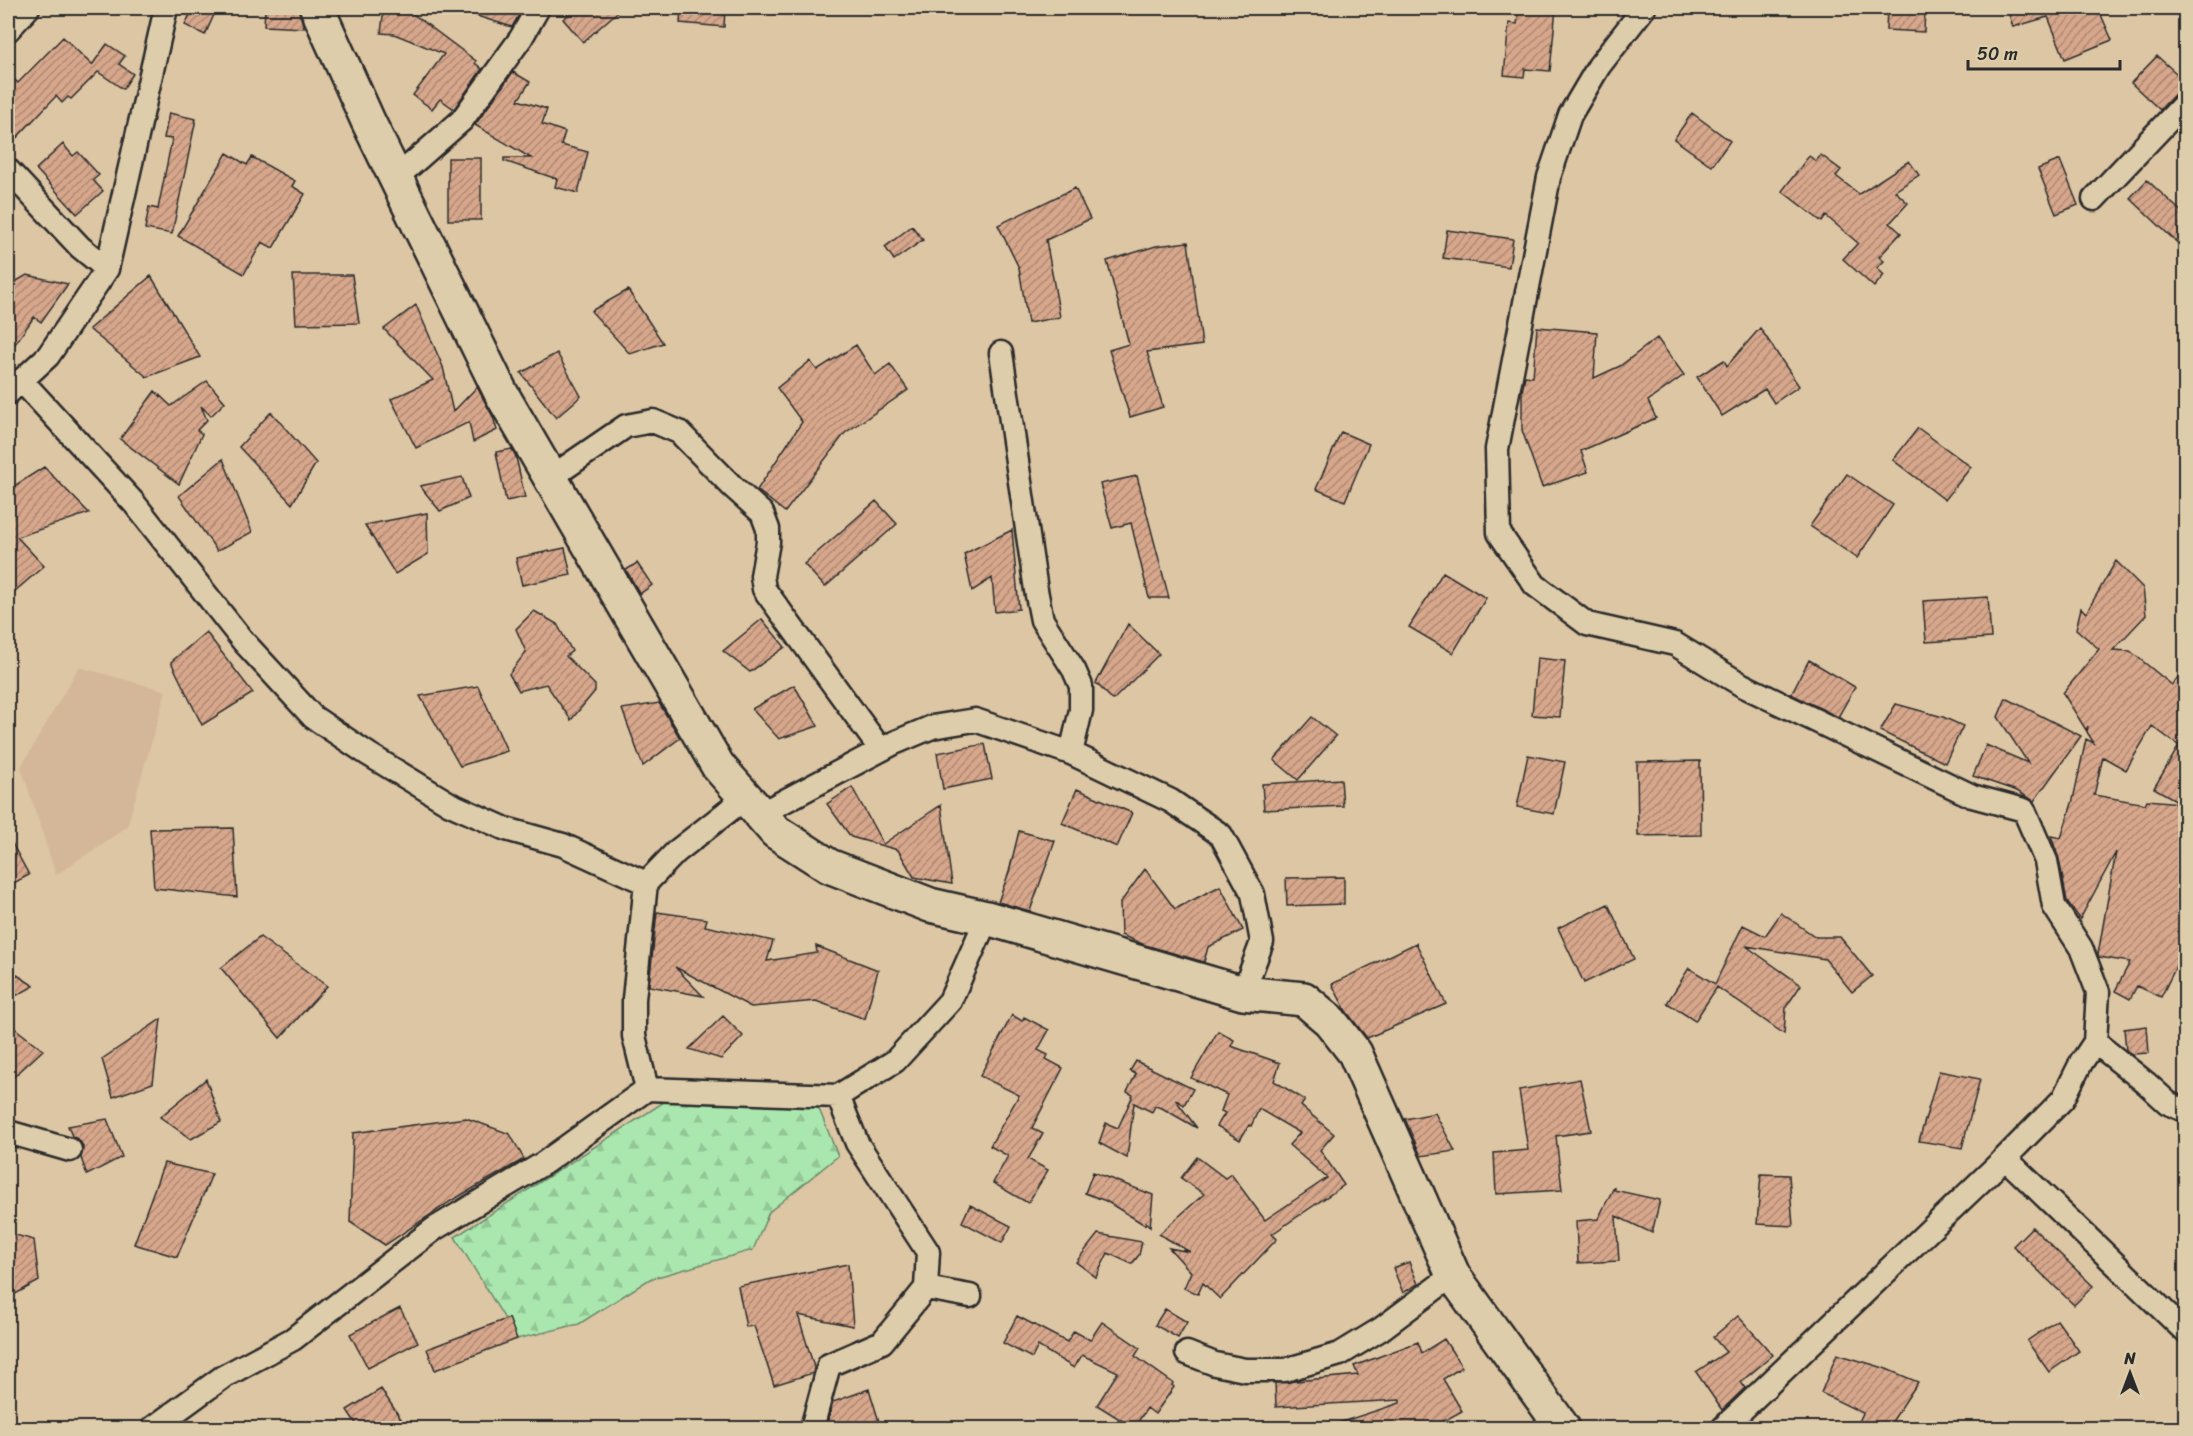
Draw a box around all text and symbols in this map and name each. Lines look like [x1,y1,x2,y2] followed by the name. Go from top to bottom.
[1968,33,2120,71] scale bar
[1977,38,2018,70] text: 50 m
[2100,1343,2160,1403] north arrow
[2123,1344,2136,1373] text: N

